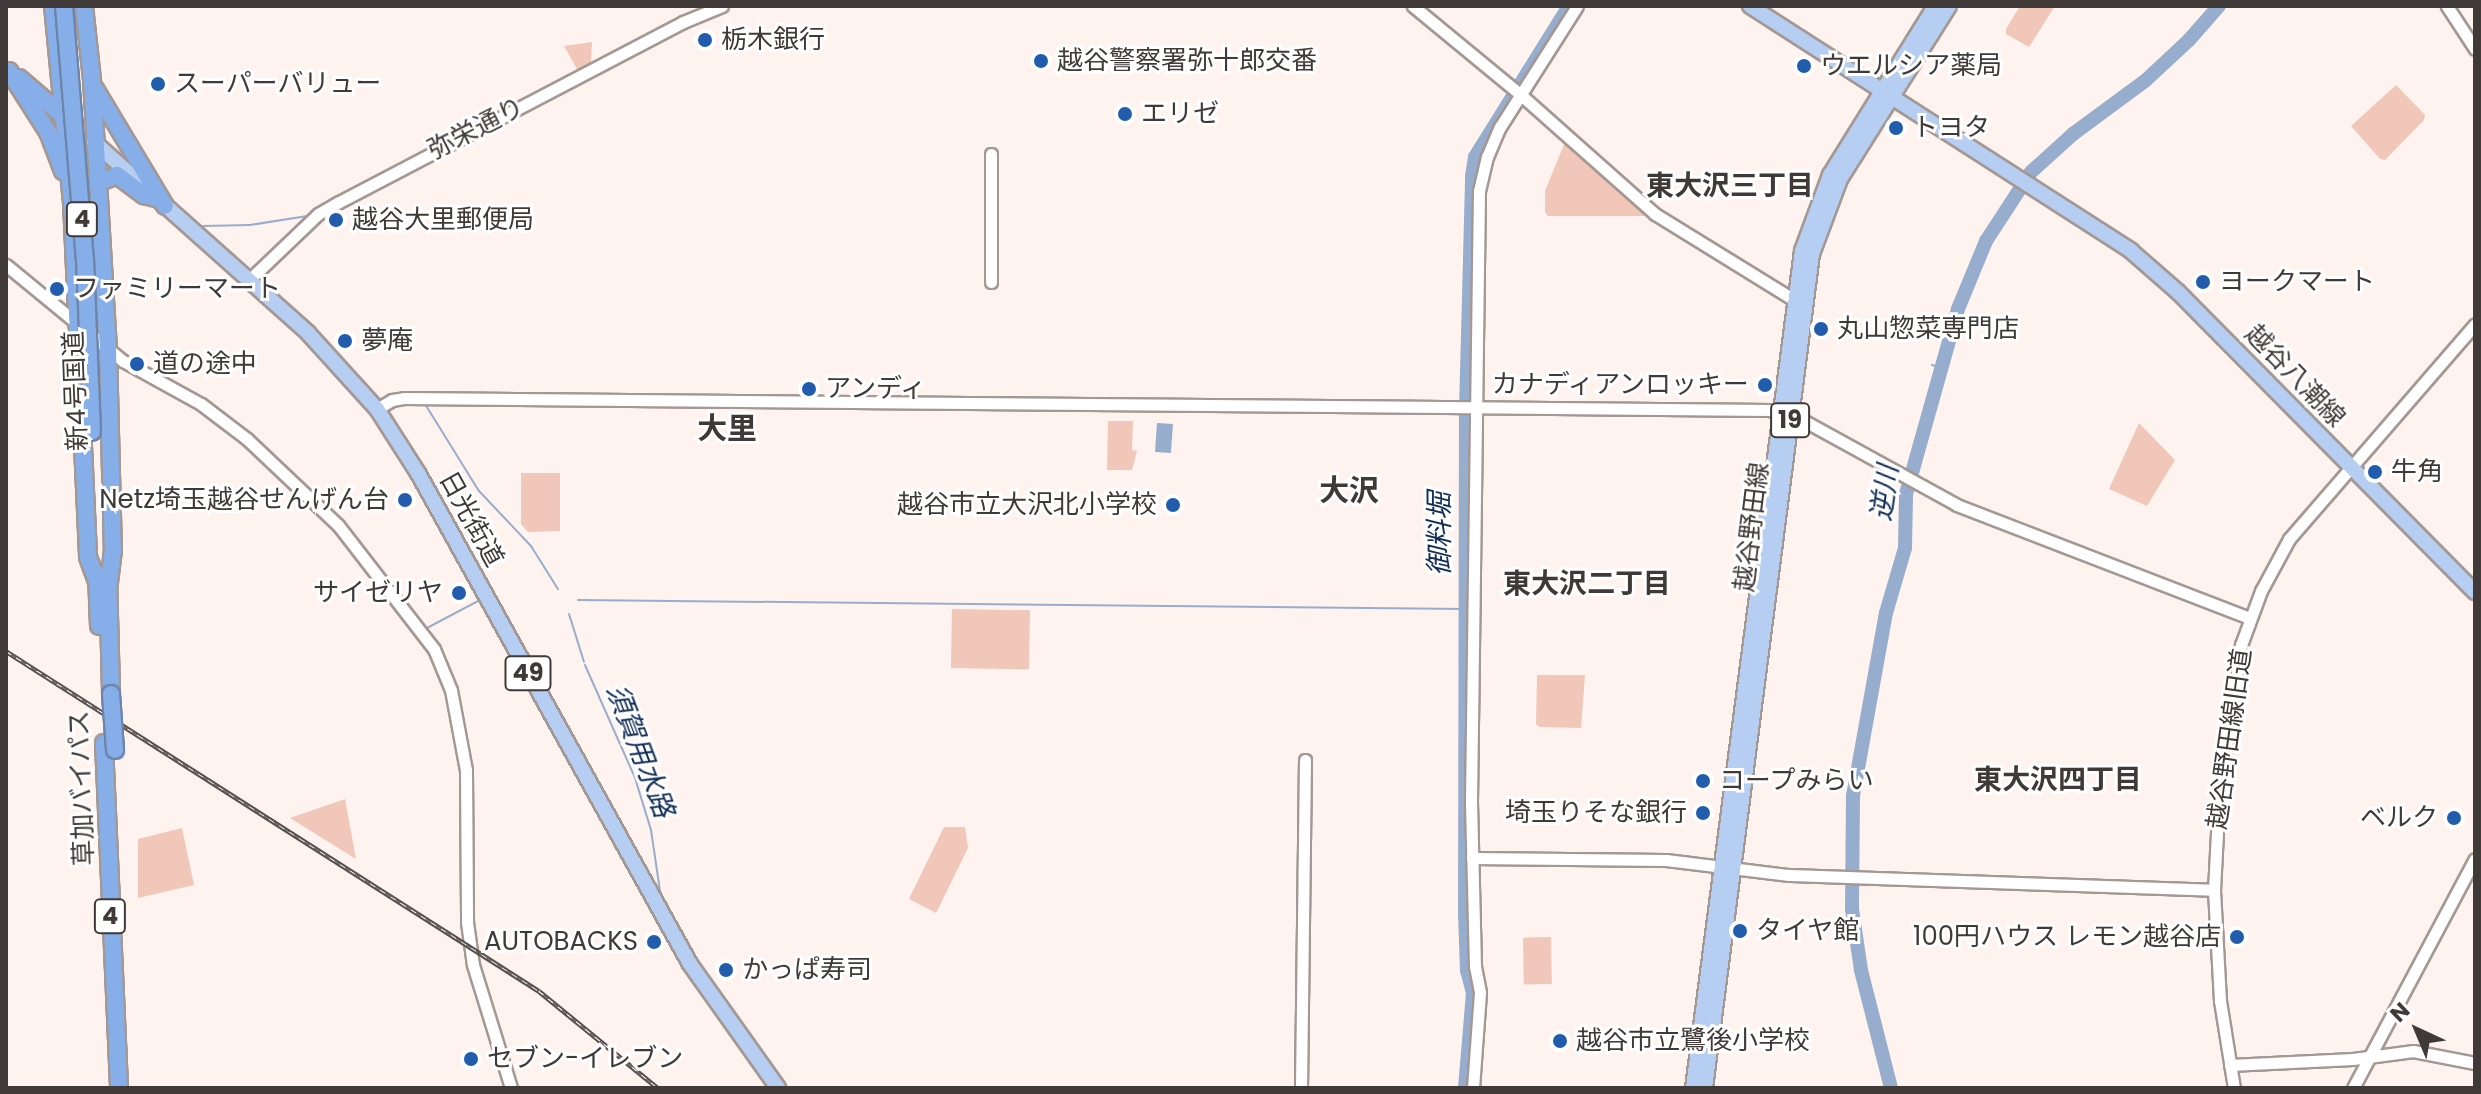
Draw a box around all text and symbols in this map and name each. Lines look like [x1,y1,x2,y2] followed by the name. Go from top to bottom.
[721,24,825,56] place label: 栃木銀行
[696,31,714,49] marker: 栃木銀行
[1057,45,1317,77] place label: 越谷警察署弥十郎交番
[1820,50,2002,82] place label: ウエルシア薬局
[1032,52,1050,70] marker: 越谷警察署弥十郎交番
[1795,57,1813,75] marker: ウエルシア薬局
[174,68,382,100] place label: スーパーバリュー
[149,75,167,93] marker: スーパーバリュー
[423,91,529,167] street label: 弥栄通り
[1141,98,1219,130] place label: エリゼ
[1116,105,1134,123] marker: エリゼ
[1912,112,1990,144] place label: トヨタ
[1887,119,1905,137] marker: トヨタ
[1646,169,1814,203] district label: 東大沢三丁目
[64,199,100,239] road number: 4
[352,204,534,236] place label: 越谷大里郵便局
[327,211,345,229] marker: 越谷大里郵便局
[2219,266,2375,298] place label: ヨークマート
[73,273,281,305] place label: ファミリーマート
[2194,273,2212,291] marker: ヨークマート
[48,280,66,298] marker: ファミリーマート
[1837,313,2019,345] place label: 丸山惣菜専門店
[2239,318,2351,434] street label: 越谷八潮線
[1812,320,1830,338] marker: 丸山惣菜専門店
[361,325,413,357] place label: 夢庵
[58,330,94,452] street label: 新4号国道
[336,332,354,350] marker: 夢庵
[153,348,257,380] place label: 道の途中
[128,355,146,373] marker: 道の途中
[1489,369,1749,401] place label: カナディアンロッキー
[825,373,929,405] place label: アンディ
[1756,376,1774,394] marker: カナディアンロッキー
[800,380,818,398] marker: アンディ
[1770,400,1810,440] road number: 19
[697,411,757,447] district label: 大里
[2391,456,2443,488] place label: 牛角
[1729,461,1775,593] street label: 越谷野田線
[1864,463,1906,523] water label: 逆川
[2366,463,2384,481] marker: 牛角
[432,466,510,572] street label: 日光街道
[1319,473,1379,509] district label: 大沢
[99,484,389,516] place label: Netz埼玉越谷せんげん台
[897,489,1157,521] place label: 越谷市立大沢北小学校
[396,491,414,509] marker: Netz埼玉越谷せんげん台
[1423,492,1457,576] water label: 御料堀
[1164,496,1182,514] marker: 越谷市立大沢北小学校
[1503,567,1671,601] district label: 東大沢二丁目
[313,577,443,609] place label: サイゼリヤ
[450,584,468,602] marker: サイゼリヤ
[2202,647,2258,831] street label: 越谷野田線旧道
[504,653,552,693] road number: 49
[599,680,681,822] water label: 須賀用水路
[64,710,100,866] street label: 草加バイパス
[1974,763,2142,797] district label: 東大沢四丁目
[1719,765,1875,797] place label: コープみらい
[1694,772,1712,790] marker: コープみらい
[1505,797,1687,829] place label: 埼玉りそな銀行
[2360,802,2438,834] place label: ベルク
[1694,804,1712,822] marker: 埼玉りそな銀行
[2445,809,2463,827] marker: ベルク
[92,896,128,936] road number: 4
[1756,915,1860,947] place label: タイヤ館
[1913,921,2221,953] place label: 100円ハウス レモン越谷店
[1731,922,1749,940] marker: タイヤ館
[484,926,638,958] place label: AUTOBACKS
[2228,928,2246,946] marker: 100円ハウス レモン越谷店
[645,933,663,951] marker: AUTOBACKS
[742,954,872,986] place label: かっぱ寿司
[717,961,735,979] marker: かっぱ寿司
[2377,990,2457,1070] north arrow
[2383,995,2417,1029] text: N
[1576,1025,1810,1057] place label: 越谷市立鷺後小学校
[1551,1032,1569,1050] marker: 越谷市立鷺後小学校
[487,1043,683,1075] place label: セブン-イレブン
[462,1050,480,1068] marker: セブン-イレブン

